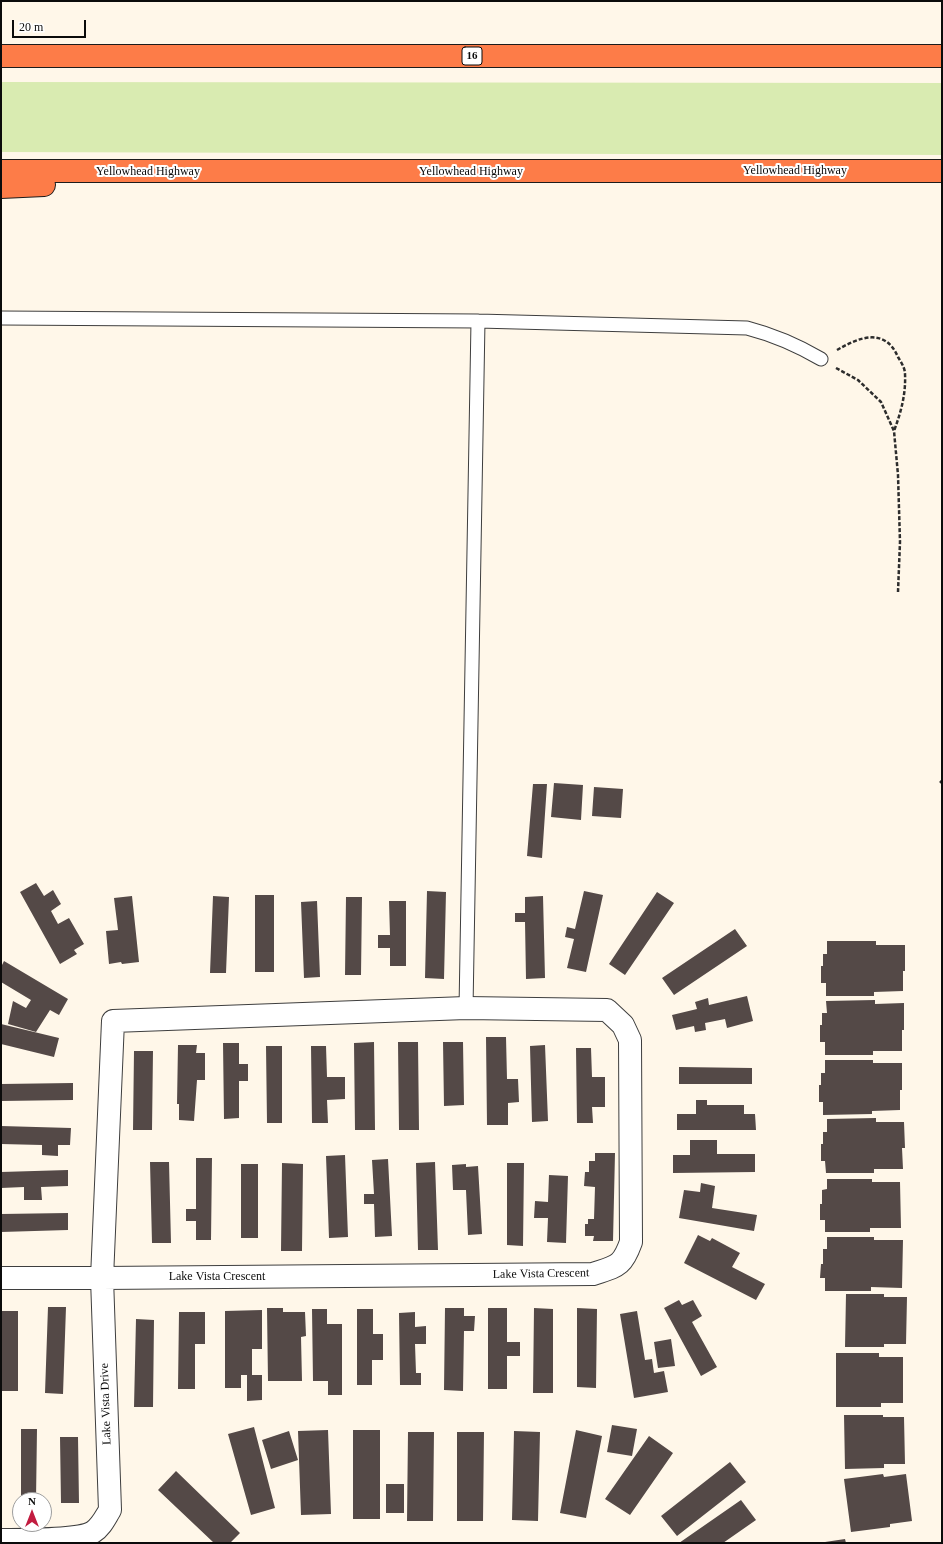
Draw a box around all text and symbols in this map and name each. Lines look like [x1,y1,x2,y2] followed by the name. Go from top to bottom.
[14,12,88,38] scale bar
[19,20,43,34] text: 20 m
[462,47,482,65] road number: 16
[743,164,847,178] street label: Yellowhead Highway
[96,165,200,179] street label: Yellowhead Highway
[419,165,523,179] street label: Yellowhead Highway
[493,1266,589,1282] street label: Lake Vista Crescent
[169,1270,265,1284] street label: Lake Vista Crescent
[97,1363,115,1445] street label: Lake Vista Drive
[12,1492,52,1532] north arrow
[28,1495,36,1507] text: N

